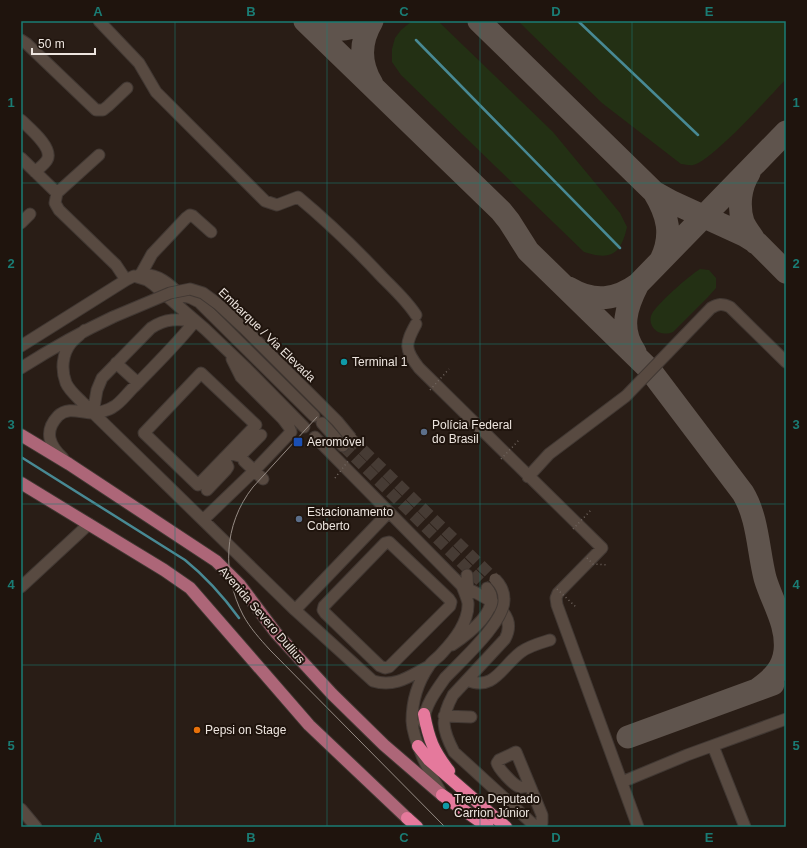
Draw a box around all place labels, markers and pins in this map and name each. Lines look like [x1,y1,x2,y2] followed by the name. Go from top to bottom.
[352,355,408,369] place label: Terminal 1
[339,357,349,367] marker: Terminal 1
[432,418,512,446] place label: Polícia Federal do Brasil
[419,427,429,437] marker: Polícia Federal do Brasil
[307,435,364,449] place label: Aeromóvel
[292,436,304,448] marker: Aeromóvel
[307,505,393,533] place label: Estacionamento Coberto
[294,514,304,524] marker: Estacionamento Coberto
[205,723,287,737] place label: Pepsi on Stage
[192,725,202,735] marker: Pepsi on Stage
[454,792,540,820] place label: Trevo Deputado Carrion Júnior
[441,801,451,811] marker: Trevo Deputado Carrion Júnior

